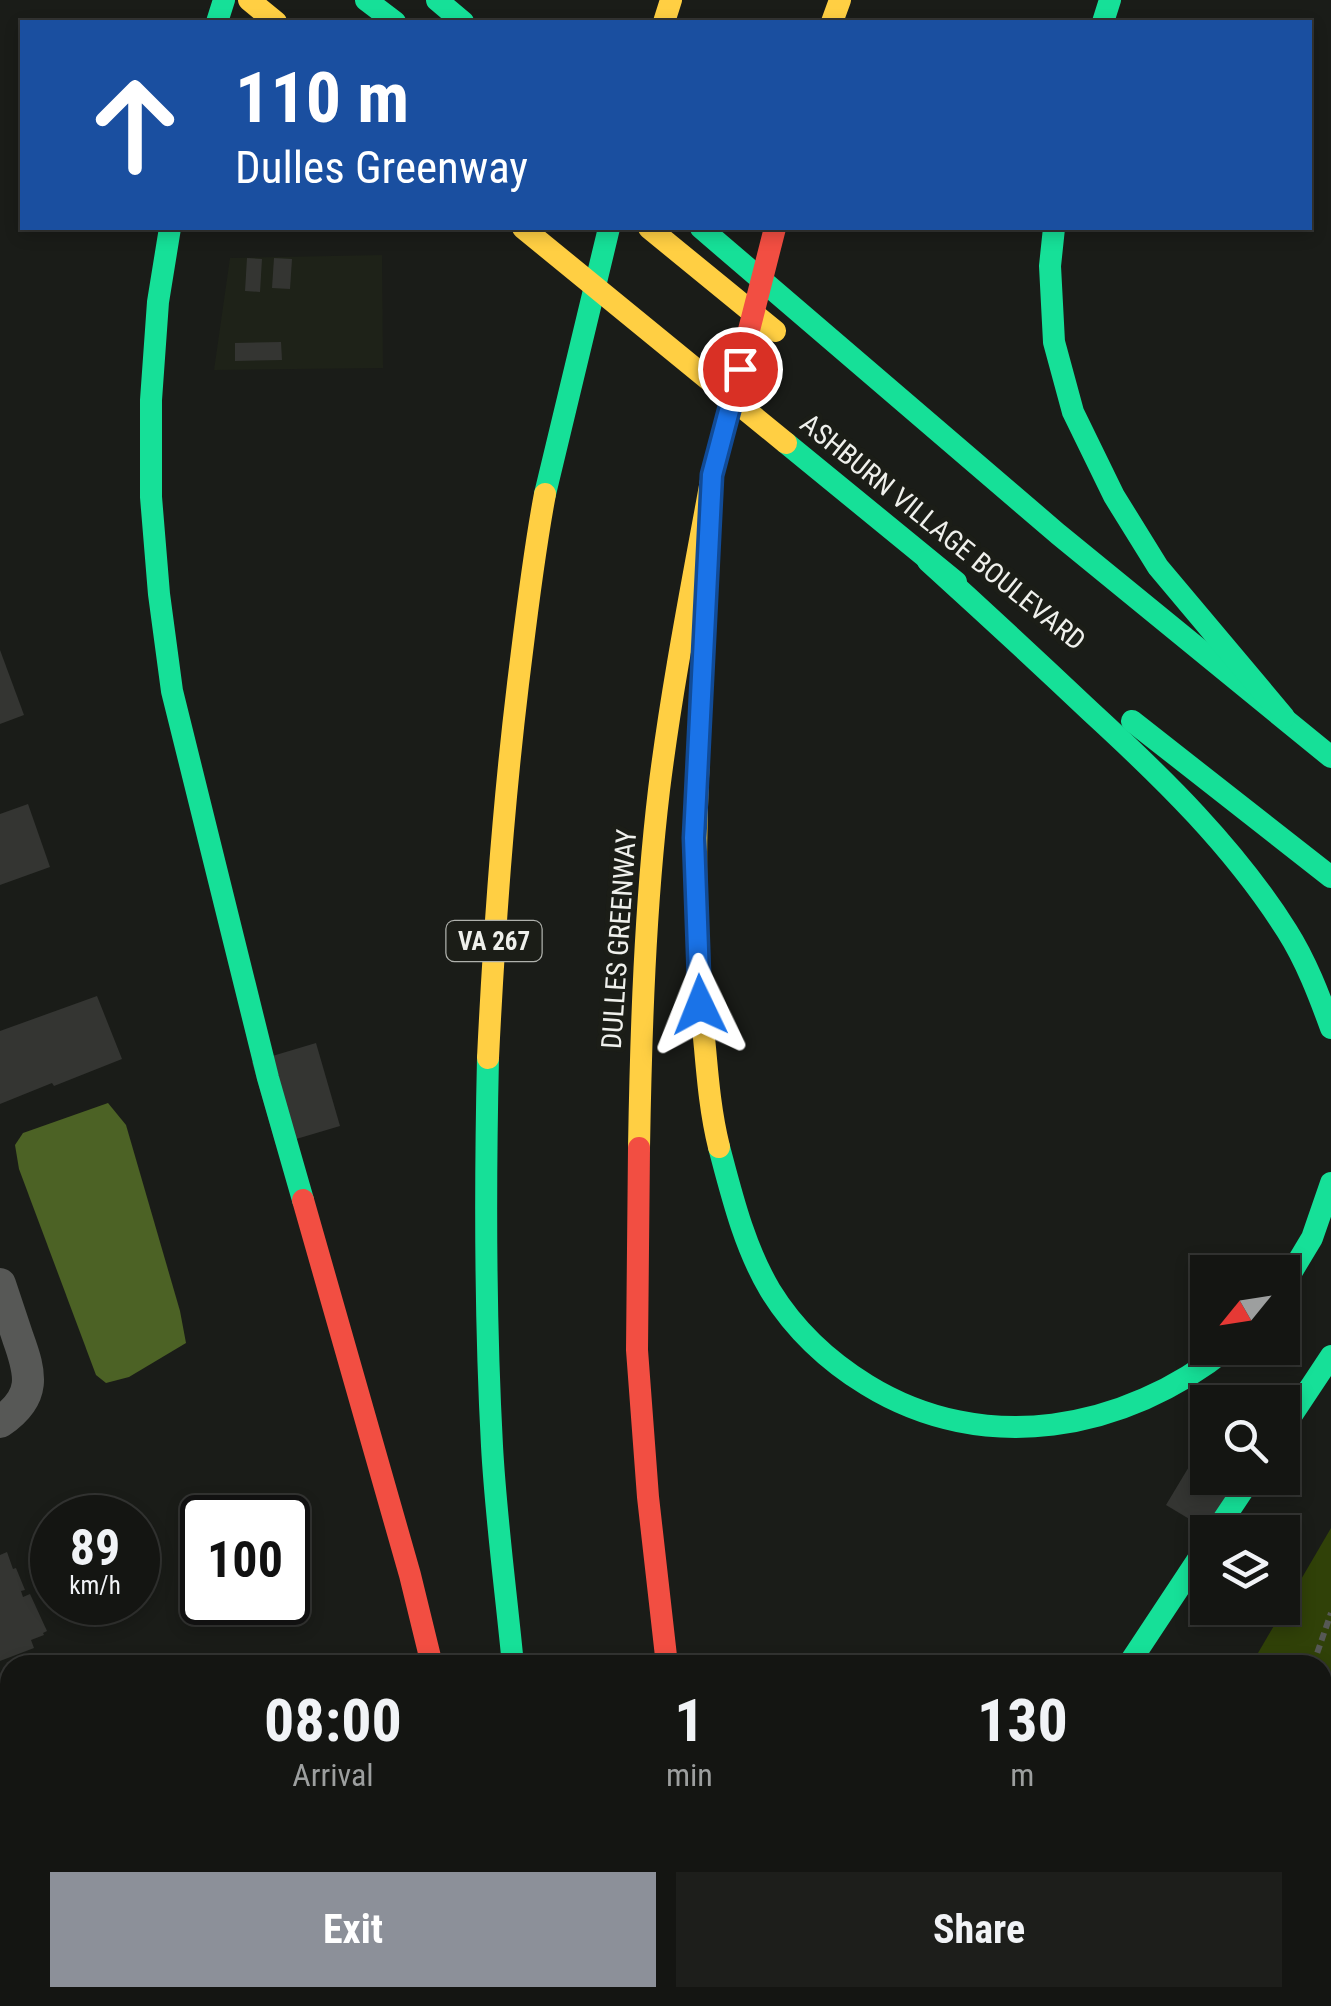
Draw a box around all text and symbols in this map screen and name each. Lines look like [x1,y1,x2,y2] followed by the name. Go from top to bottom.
[235,57,409,139] text: 110 m
[70,60,200,190] icon: ahead
[235,141,528,194] text: Dulles Greenway
[698,327,783,412] pin
[713,342,768,397] icon: arrive
[794,407,1092,657] street label: ASHBURN VILLAGE BOULEVARD
[595,828,643,1050] street label: DULLES GREENWAY
[446,921,542,961] road number: VA 267
[648,953,752,1057] position arrow
[1190,1255,1300,1365] north arrow
[1190,1255,1300,1625] map controls
[1190,1385,1300,1495] button: search
[180,1495,310,1625] speed limit sign: 100
[1190,1515,1300,1625] button: layers
[70,1519,120,1577] text: 89
[69,1571,121,1600] text: km/h
[264,1685,402,1756] text: 08:00
[674,1685,705,1756] text: 1
[977,1685,1068,1756] text: 130
[292,1756,374,1794] text: Arrival
[666,1756,713,1794] text: min
[1010,1756,1034,1794] text: m
[50,1872,656,1987] button: Exit
[676,1872,1282,1987] button: Share

